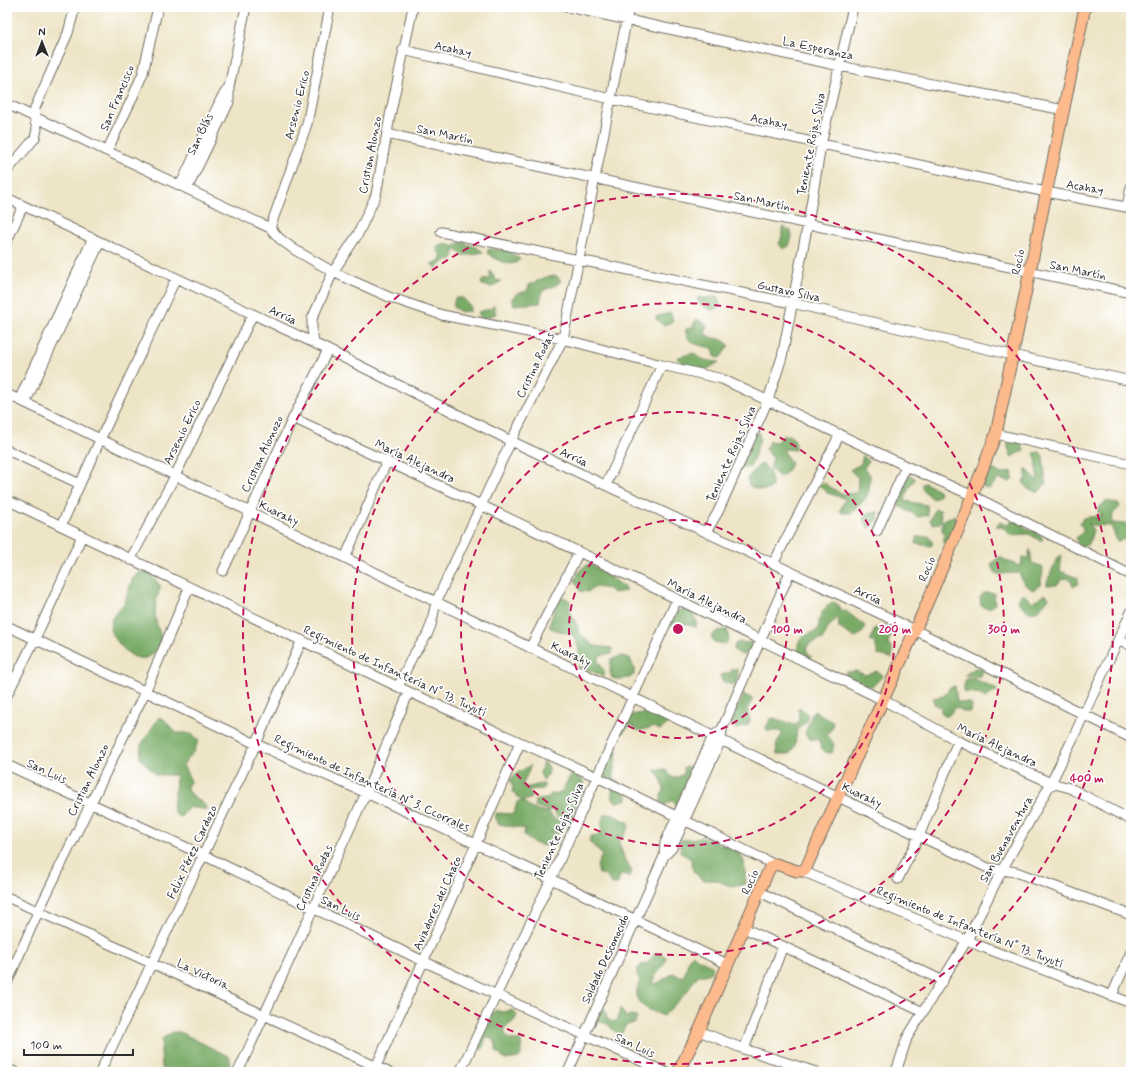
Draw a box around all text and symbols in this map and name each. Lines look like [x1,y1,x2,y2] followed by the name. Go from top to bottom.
[22,22,62,62] north arrow
[38,26,46,40] text: N
[781,34,855,64] street label: La Esperanza
[433,38,473,62] street label: Acahay
[97,63,139,134] street label: San Francisco
[282,69,314,142] street label: Arsenio Erico
[794,91,830,197] street label: Teniente Rojas Silva
[184,110,218,158] street label: San Blás
[749,110,789,134] street label: Acahay
[356,115,386,195] street label: Cristian Alonzo
[415,121,475,149] street label: San Martín
[1065,177,1105,199] street label: Acahay
[732,188,792,216] street label: San Martín
[1008,248,1030,277] street label: Rocío
[1048,257,1108,285] street label: San Martín
[756,277,822,306] street label: Gustavo Silva
[266,302,299,329] street label: Arrúa
[513,329,559,401] street label: Cristina Rodas
[160,397,206,468] street label: Arsenio Erico
[703,403,760,505] street label: Teniente Rojas Silva
[238,413,288,495] street label: Cristian Alonozo
[372,436,457,488] street label: María Alejandra
[557,444,590,471] street label: Arrúa
[256,497,302,531] street label: Kuarahy
[915,554,940,585] street label: Rocío
[664,576,749,628] street label: María Alejandra
[851,582,884,609] street label: Arrúa
[300,622,489,722] street label: Regimiento de Infantería N° 13. Tuyutí
[671,622,685,636] centre of rings
[771,622,804,638] text: 100 m
[879,622,912,638] text: 200 m
[988,622,1021,638] text: 300 m
[548,638,594,672] street label: Kuarahy
[954,720,1039,772] street label: María Alejandra
[271,731,472,837] street label: Regimiento de Infantería N° 3. Ccorrales
[64,742,113,819] street label: Cristian Alonzo
[24,756,70,788] street label: San Luis
[1070,771,1104,787] text: 400 m
[839,779,885,813] street label: Kuarahy
[531,780,588,882] street label: Teniente Rojas Silva
[976,793,1037,886] street label: San Buenaventura
[164,803,222,902] street label: Felix Pérez Cardozo
[293,842,338,914] street label: Cristina Rodas
[410,854,466,953] street label: Aviadores del Chaco
[738,867,764,898] street label: Rocío
[873,883,1066,974] street label: Regimiento de Infantería N° 13. Tuyutí
[318,892,364,926] street label: San Luis
[578,912,634,1007] street label: Soldado Desconocido
[174,956,232,994] street label: La Victoria
[612,1030,658,1062] street label: San Luis
[24,1031,133,1057] scale bar
[30,1038,62,1054] text: 100 m

